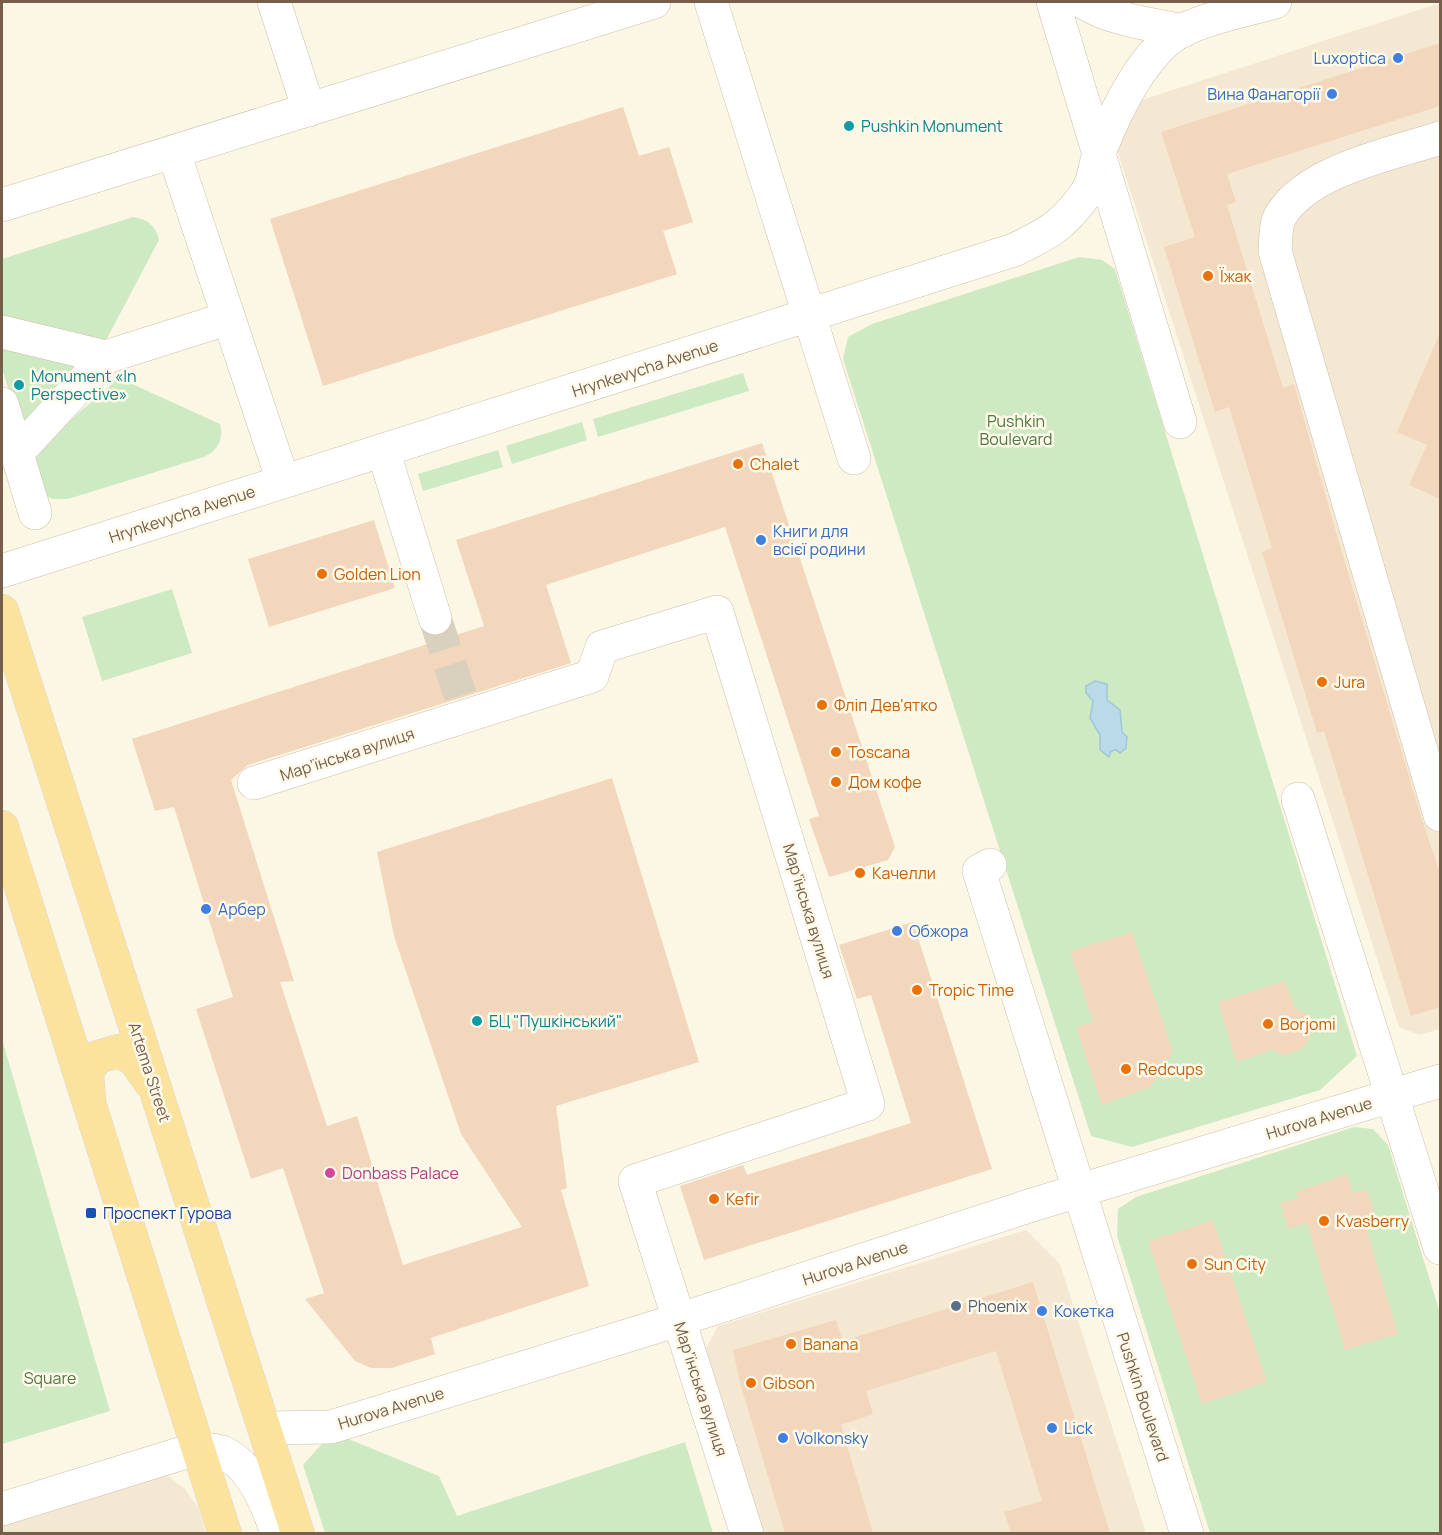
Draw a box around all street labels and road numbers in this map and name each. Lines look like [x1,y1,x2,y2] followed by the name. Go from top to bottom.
[569,334,721,402] street label: Hrynkevycha Avenue
[106,480,258,548] street label: Hrynkevycha Avenue
[277,722,417,786] street label: Мар’їнська вулиця
[778,841,840,981] street label: Мар’їнська вулиця
[124,1019,176,1125] street label: Artema Street
[1263,1091,1375,1145] street label: Hurova Avenue
[799,1236,911,1290] street label: Hurova Avenue
[669,1319,733,1459] street label: Мар’їнська вулиця
[1112,1330,1174,1464] street label: Pushkin Boulevard
[335,1381,447,1435] street label: Hurova Avenue

